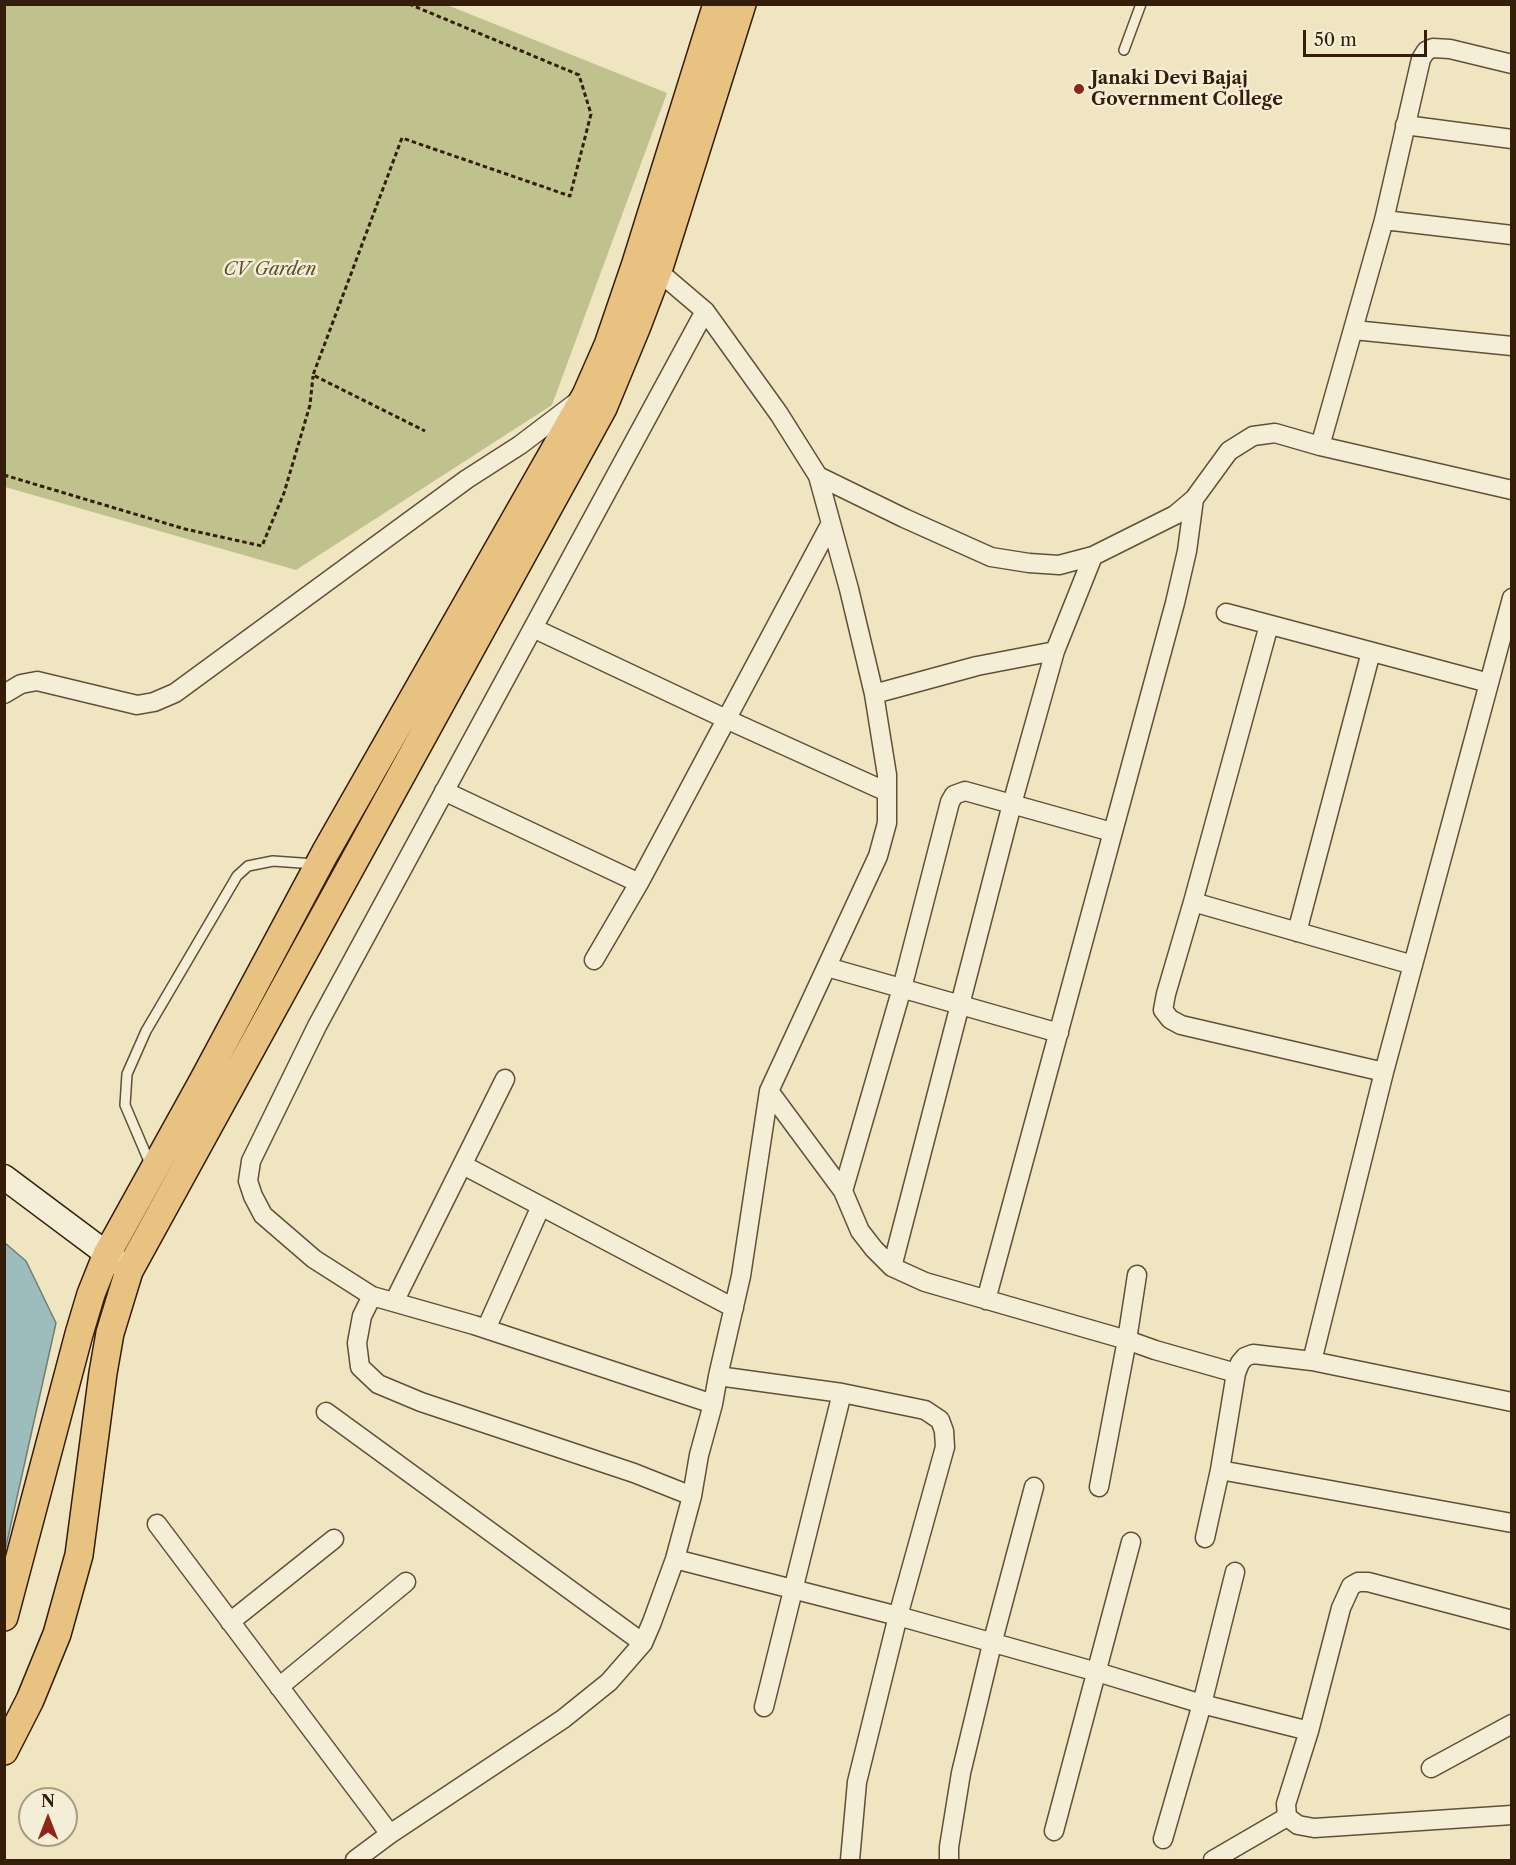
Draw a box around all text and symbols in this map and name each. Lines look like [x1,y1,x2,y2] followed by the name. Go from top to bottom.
[1306,18,1430,56] scale bar
[1314,29,1357,51] text: 50 m
[1091,68,1283,110] place label: Janaki Devi Bajaj Government College
[1072,82,1086,96] marker: Janaki Devi Bajaj Government College
[224,259,316,281] park label: CV Garden
[18,1787,78,1847] north arrow
[41,1791,55,1811] text: N

